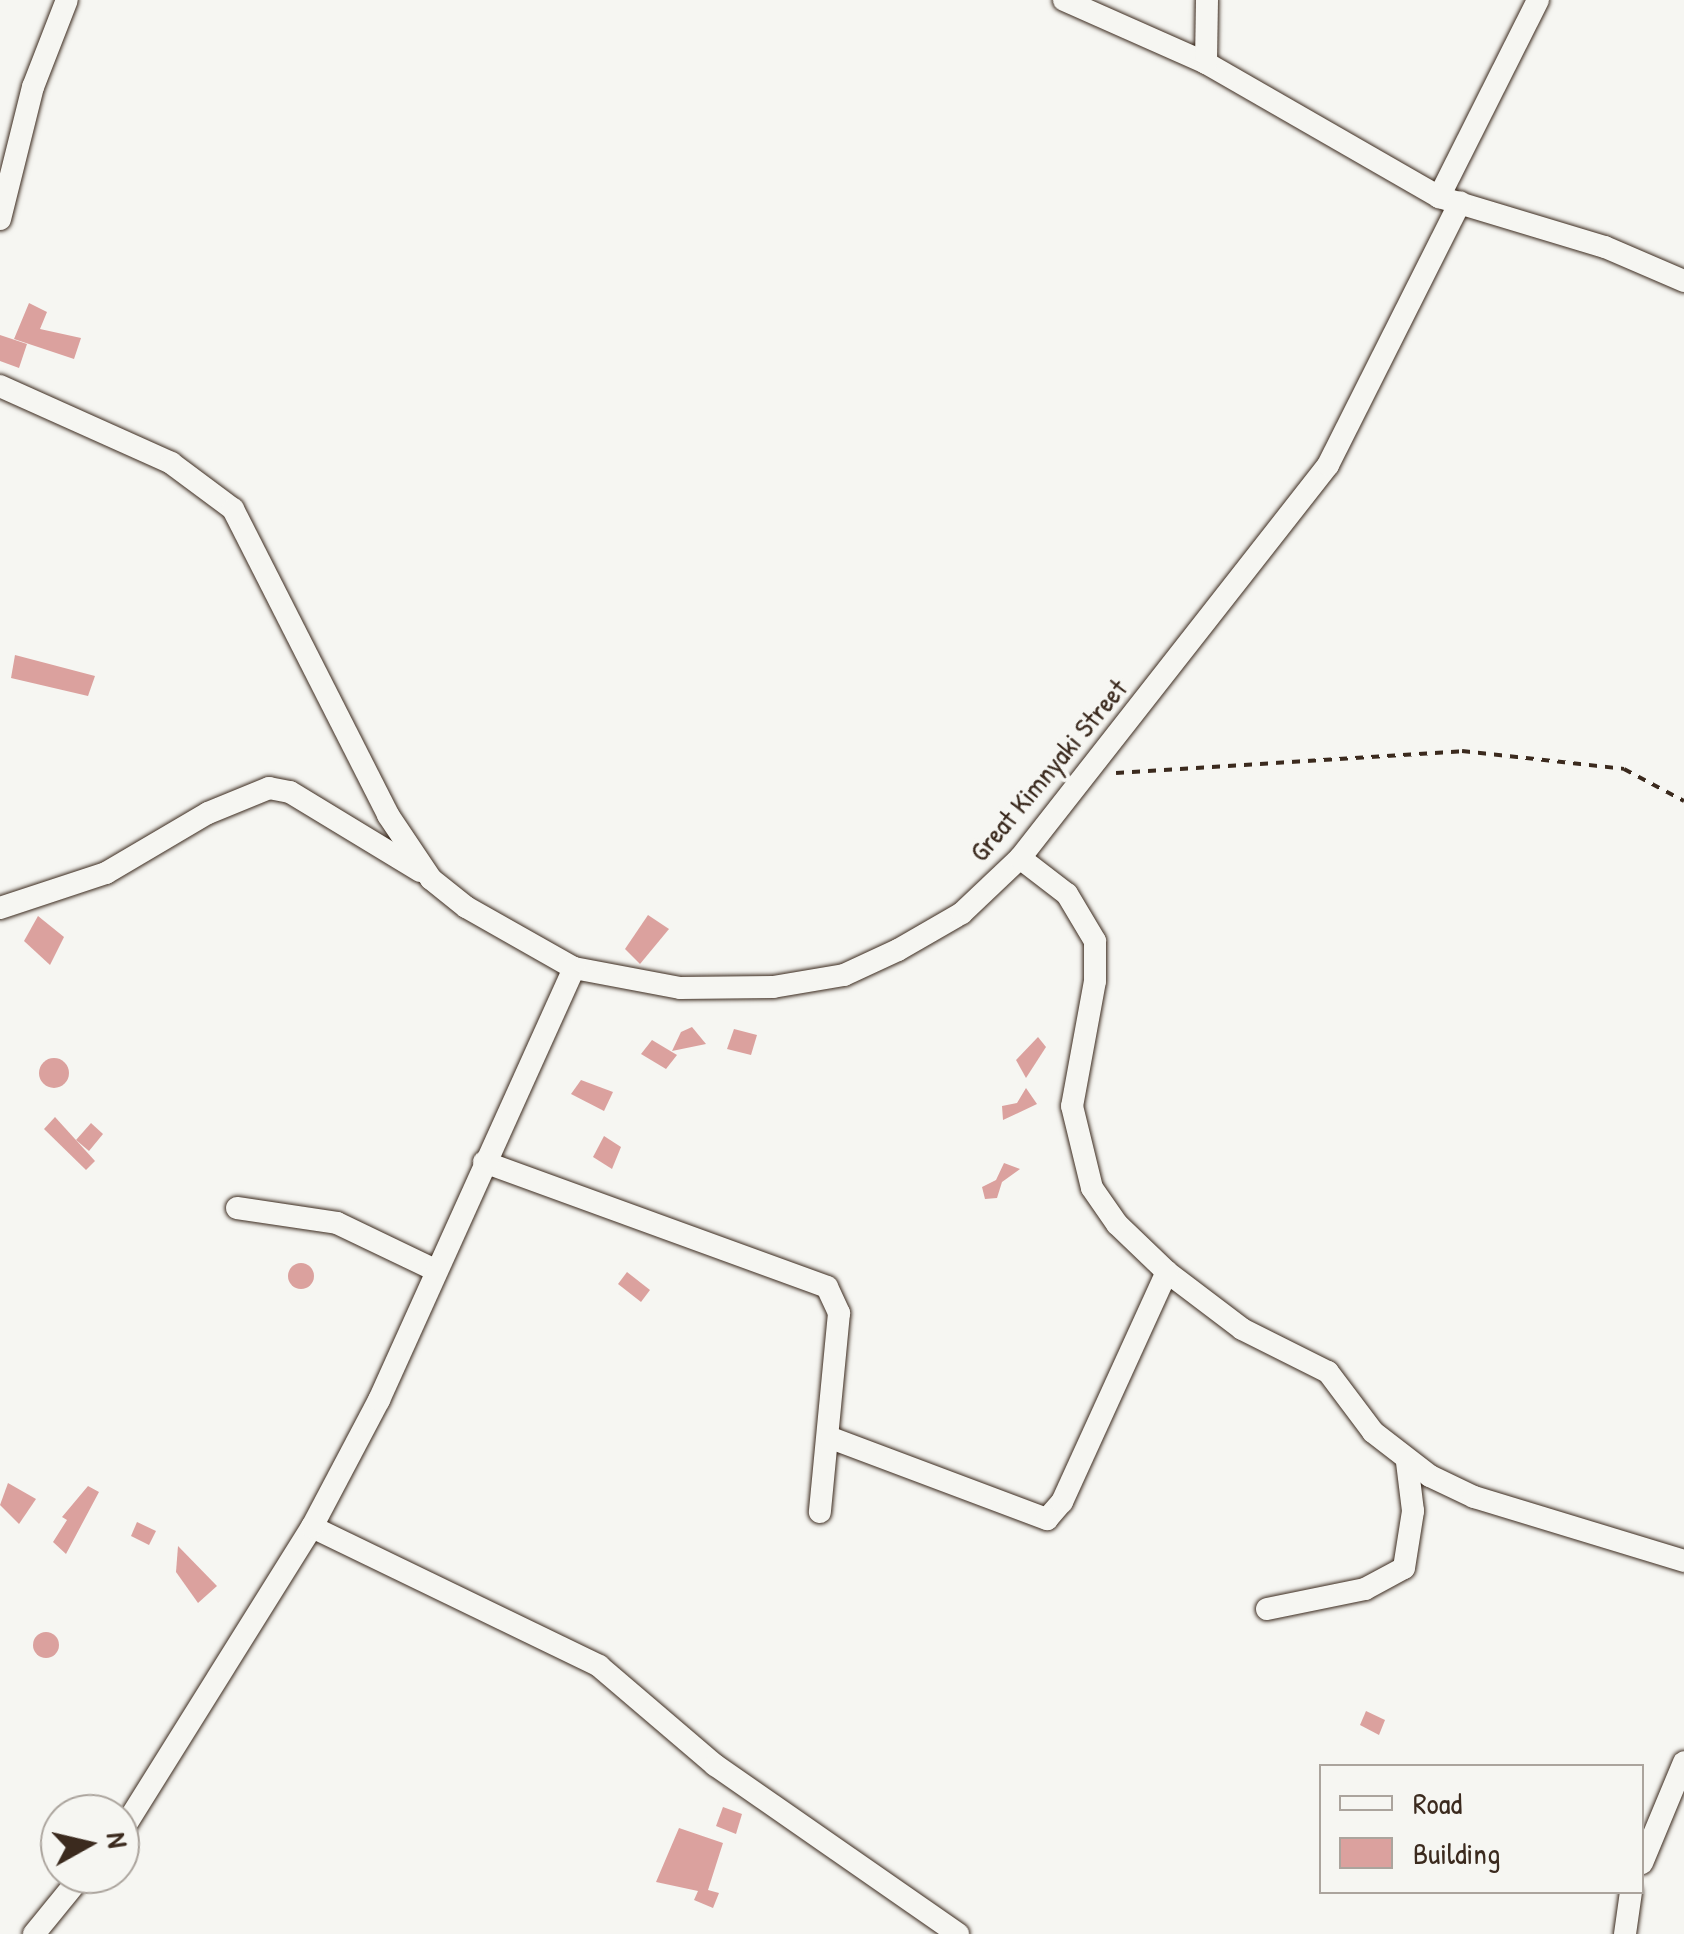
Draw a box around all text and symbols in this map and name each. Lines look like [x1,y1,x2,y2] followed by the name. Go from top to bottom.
[962,672,1134,868] street label: Great Kimnyaki Street
[1319,1764,1644,1894] legend
[1413,1783,1462,1823] text: Road
[40,1794,140,1894] north arrow
[98,1830,138,1850] text: N
[1413,1833,1500,1873] text: Building

